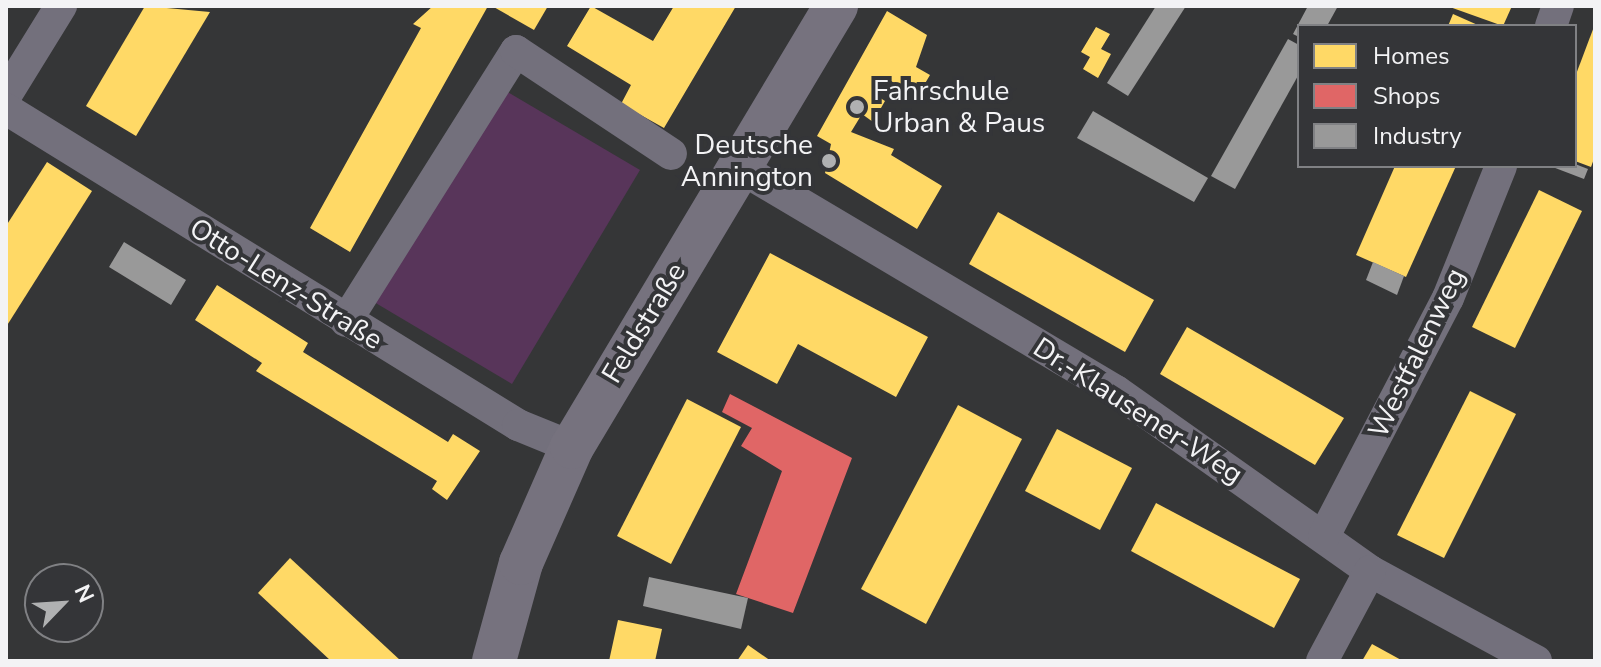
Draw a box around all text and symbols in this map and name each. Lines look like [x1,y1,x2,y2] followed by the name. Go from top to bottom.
[1297,24,1577,168] legend
[1373,40,1449,72] text: Homes
[873,74,1045,140] place label: Fahrschule Urban & Paus
[1373,80,1440,112] text: Shops
[848,98,866,116] marker: Fahrschule Urban & Paus
[1373,120,1462,152] text: Industry
[681,128,813,194] place label: Deutsche Annington
[820,152,838,170] marker: Deutsche Annington
[183,211,389,357] street label: Otto-Lenz-Straße
[595,257,693,389] street label: Feldstraße
[1361,263,1473,443] street label: Westfalenweg
[1027,331,1249,491] street label: Dr.-Klausener-Weg
[24,563,104,643] north arrow
[67,580,101,608] text: N

